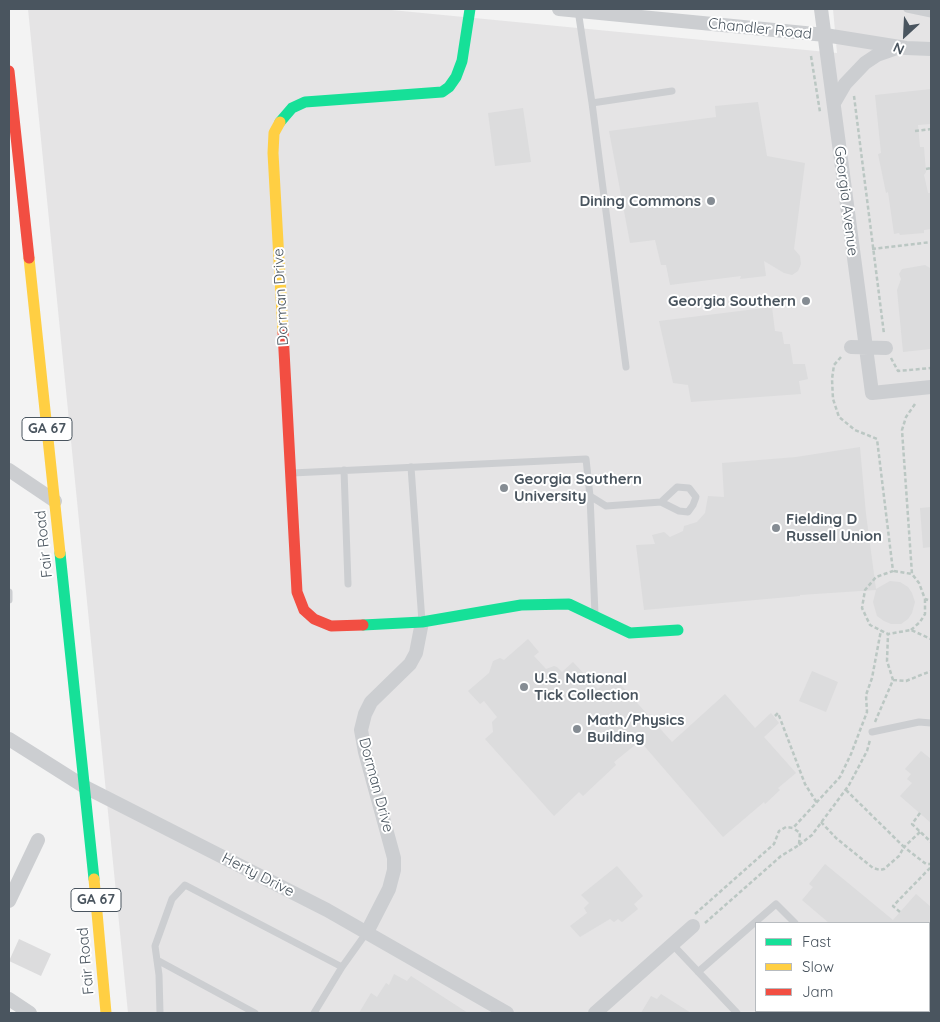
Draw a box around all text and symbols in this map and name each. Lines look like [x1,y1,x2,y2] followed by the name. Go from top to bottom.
[880,10,930,60] north arrow
[707,15,813,43] street label: Chandler Road
[890,38,907,59] text: N
[830,145,862,257] street label: Georgia Avenue
[580,192,701,210] place label: Dining Commons
[705,195,717,207] marker: Dining Commons
[269,248,293,346] street label: Dorman Drive
[668,292,796,310] place label: Georgia Southern
[800,295,812,307] marker: Georgia Southern
[22,418,72,440] road number: GA 67
[514,470,642,505] place label: Georgia Southern University
[498,482,510,494] marker: Georgia Southern University
[32,509,56,579] street label: Fair Road
[786,510,882,545] place label: Fielding D Russell Union
[770,522,782,534] marker: Fielding D Russell Union
[534,669,639,704] place label: U.S. National Tick Collection
[518,681,530,693] marker: U.S. National Tick Collection
[587,711,684,746] place label: Math/Physics Building
[571,723,583,735] marker: Math/Physics Building
[355,736,397,834] street label: Dorman Drive
[219,849,297,901] street label: Herty Drive
[71,888,121,912] road number: GA 67
[755,922,930,1012] legend
[74,927,98,995] street label: Fair Road
[802,932,831,951] text: Fast
[802,957,834,976] text: Slow
[802,982,833,1001] text: Jam

